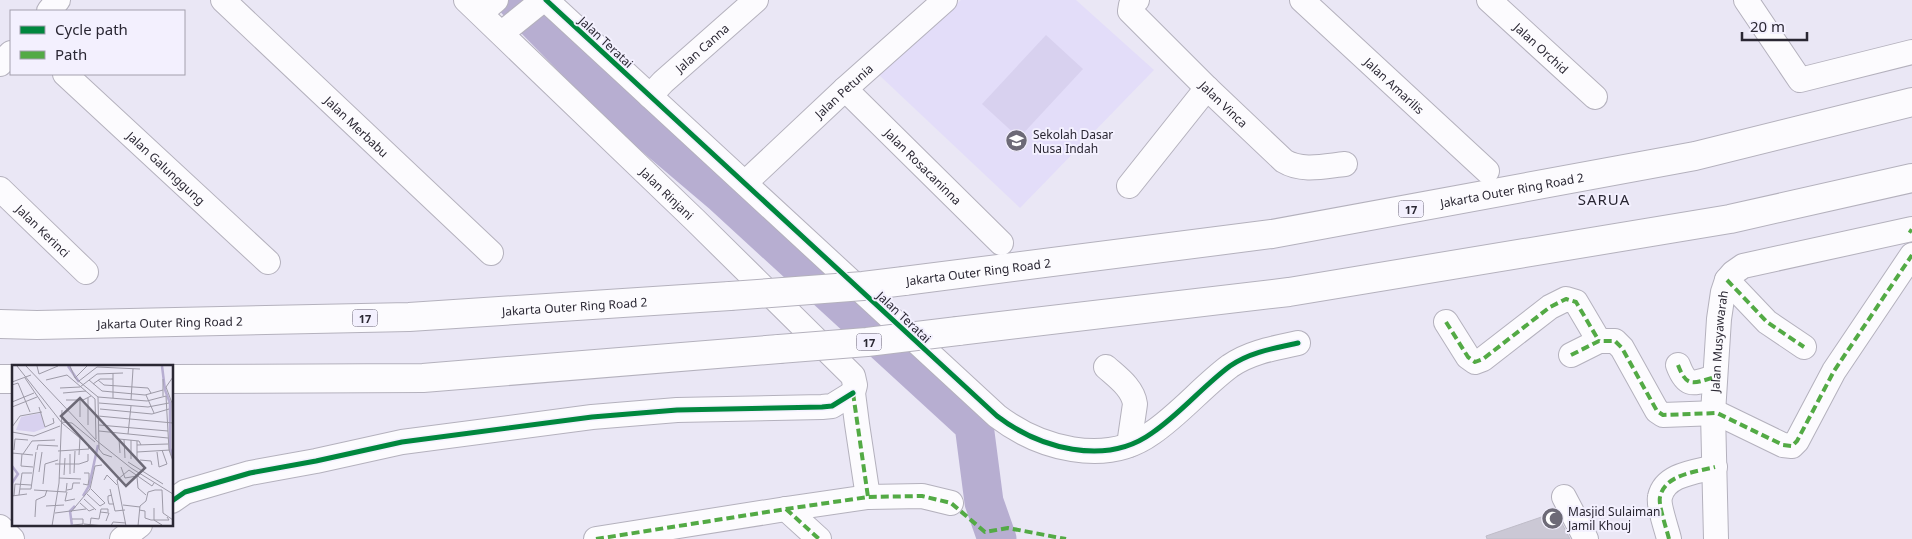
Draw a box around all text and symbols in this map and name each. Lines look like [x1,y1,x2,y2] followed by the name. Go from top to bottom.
[10,10,185,75] legend
[1742,10,1807,42] scale bar
[574,12,637,72] street label: Jalan Teratai
[1750,16,1785,36] text: 20 m
[1510,18,1572,77] street label: Jalan Orchid
[55,19,128,39] text: Cycle path
[671,19,732,77] street label: Jalan Canna
[55,44,87,64] text: Path
[1360,53,1428,118] street label: Jalan Amarilis
[810,60,876,123] street label: Jalan Petunia
[1195,76,1252,131] street label: Jalan Vinca
[320,91,392,161] street label: Jalan Merbabu
[880,124,966,208] street label: Jalan Rosacaninna
[1033,126,1113,157] place label: Sekolah Dasar Nusa Indah
[123,127,209,208] street label: Jalan Galunggung
[1005,129,1029,153] school or university icon: Sekolah Dasar Nusa Indah
[636,163,698,223] street label: Jalan Rinjani
[1438,168,1585,212] street label: Jakarta Outer Ring Road 2
[1578,189,1630,209] district label: SARUA
[12,200,74,261] street label: Jalan Kerinci
[1398,200,1424,218] road number: 17
[904,254,1052,289] street label: Jakarta Outer Ring Road 2
[872,287,935,347] street label: Jalan Teratai
[1706,289,1732,394] street label: Jalan Musyawarah
[500,293,648,319] street label: Jakarta Outer Ring Road 2
[352,310,378,326] road number: 17
[96,312,243,332] street label: Jakarta Outer Ring Road 2
[856,334,882,351] road number: 17
[12,365,174,526] inset map
[1567,503,1660,534] place label: Masjid Sulaiman Jamil Khouj
[1540,506,1564,530] mosque icon: Masjid Sulaiman Jamil Khouj

